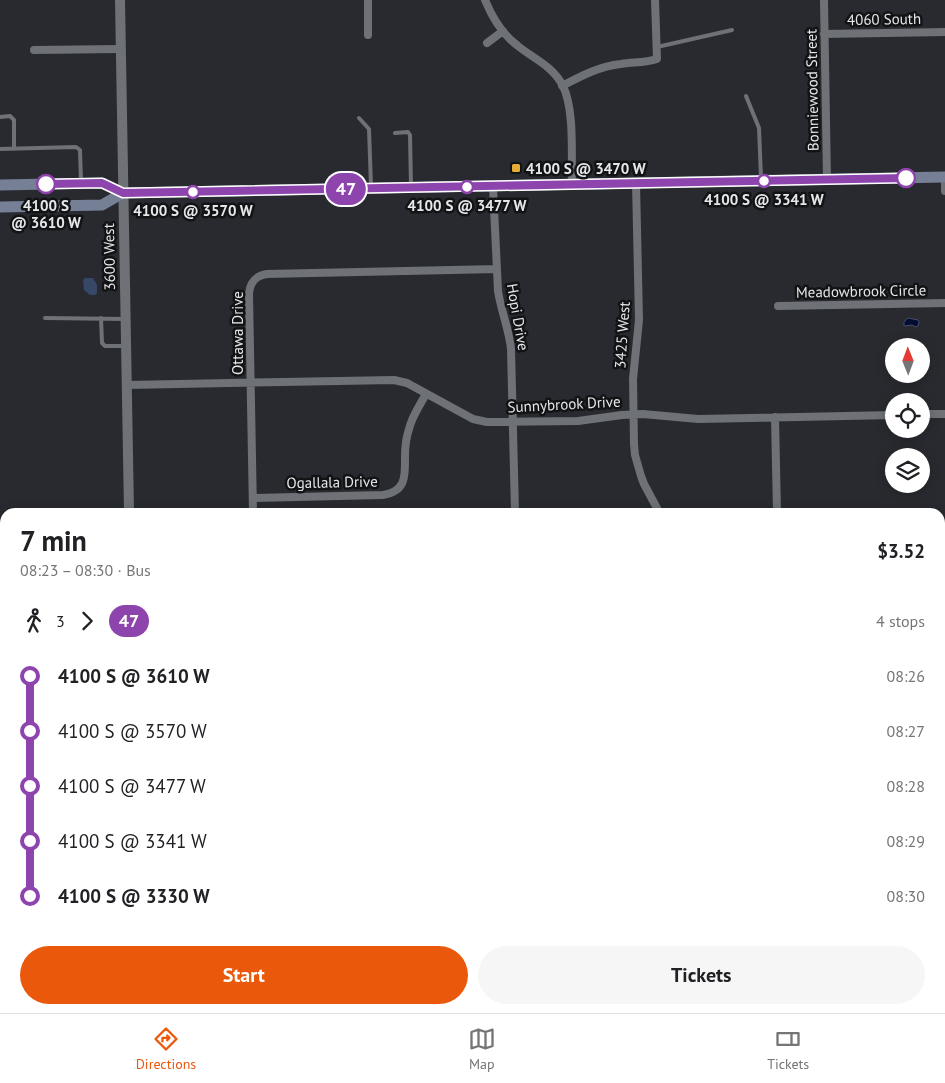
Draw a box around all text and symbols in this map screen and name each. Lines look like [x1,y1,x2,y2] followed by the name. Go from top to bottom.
[847,9,921,29] street label: 4060 South
[801,29,823,151] street label: Bonniewood Street
[526,159,646,178] place label: 4100 S @ 3470 W
[510,162,522,174] marker: 4100 S @ 3470 W
[896,168,916,188] unlabelled marker
[324,173,368,205] line badge: 47
[36,174,56,194] marker: 4100 S @ 3610 W
[757,174,771,188] marker: 4100 S @ 3341 W
[336,177,356,200] text: 47
[460,180,474,194] marker: 4100 S @ 3477 W
[186,185,200,199] marker: 4100 S @ 3570 W
[704,190,824,209] place label: 4100 S @ 3341 W
[11,196,81,232] place label: 4100 S @ 3610 W
[408,196,526,215] place label: 4100 S @ 3477 W
[133,201,253,220] place label: 4100 S @ 3570 W
[99,223,119,291] street label: 3600 West
[796,280,926,302] street label: Meadowbrook Circle
[503,282,533,352] street label: Hopi Drive
[228,291,247,375] street label: Ottawa Drive
[610,301,634,369] street label: 3425 West
[885,338,930,382] north arrow
[885,338,930,493] map controls
[507,392,621,416] street label: Sunnybrook Drive
[885,393,930,438] button: locate
[885,448,930,493] button: layers
[286,472,378,492] street label: Ogallala Drive
[20,522,87,559] text: 7 min
[877,539,925,563] text: $3.52
[20,560,151,580] text: 08:23 – 08:30 · Bus
[20,607,48,635] icon: walk
[73,607,101,635] icon: forward
[119,609,139,632] text: 47
[56,611,65,631] text: 3
[876,611,925,631] text: 4 stops
[58,664,210,688] text: 4100 S @ 3610 W
[887,666,925,686] text: 08:26
[58,719,207,743] text: 4100 S @ 3570 W
[887,721,925,741] text: 08:27
[58,774,206,798] text: 4100 S @ 3477 W
[887,776,925,796] text: 08:28
[58,829,207,853] text: 4100 S @ 3341 W
[887,831,925,851] text: 08:29
[58,884,210,908] text: 4100 S @ 3330 W
[887,886,925,906] text: 08:30
[20,946,468,1004] button: Start
[478,946,925,1004] button: Tickets
[136,1025,196,1073] tab: Directions
[468,1025,496,1073] tab: Map
[767,1025,809,1073] tab: Tickets

